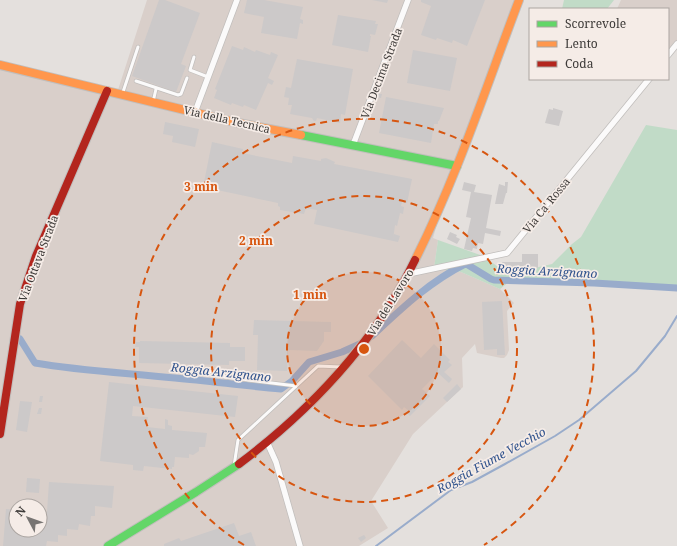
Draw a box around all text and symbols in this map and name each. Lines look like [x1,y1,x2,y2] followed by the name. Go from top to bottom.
[529,8,669,80] legend
[565,15,626,32] text: Scorrevole
[357,25,405,121] street label: Via Decima Strada
[565,35,598,52] text: Lento
[565,55,594,72] text: Coda
[182,102,272,136] street label: Via della Tecnica
[519,174,573,236] street label: Via Ca' Rossa
[184,178,218,195] text: 3 min
[15,213,61,303] street label: Via Ottava Strada
[239,232,273,249] text: 2 min
[495,260,598,282] water label: Roggia Arzignano
[363,266,417,338] street label: Via del Lavoro
[293,286,327,303] text: 1 min
[357,342,371,356] centre of rings
[169,358,272,386] water label: Roggia Arzignano
[433,423,549,498] water label: Roggia Fiume Vecchio
[8,498,48,538] north arrow
[12,503,29,519] text: N

